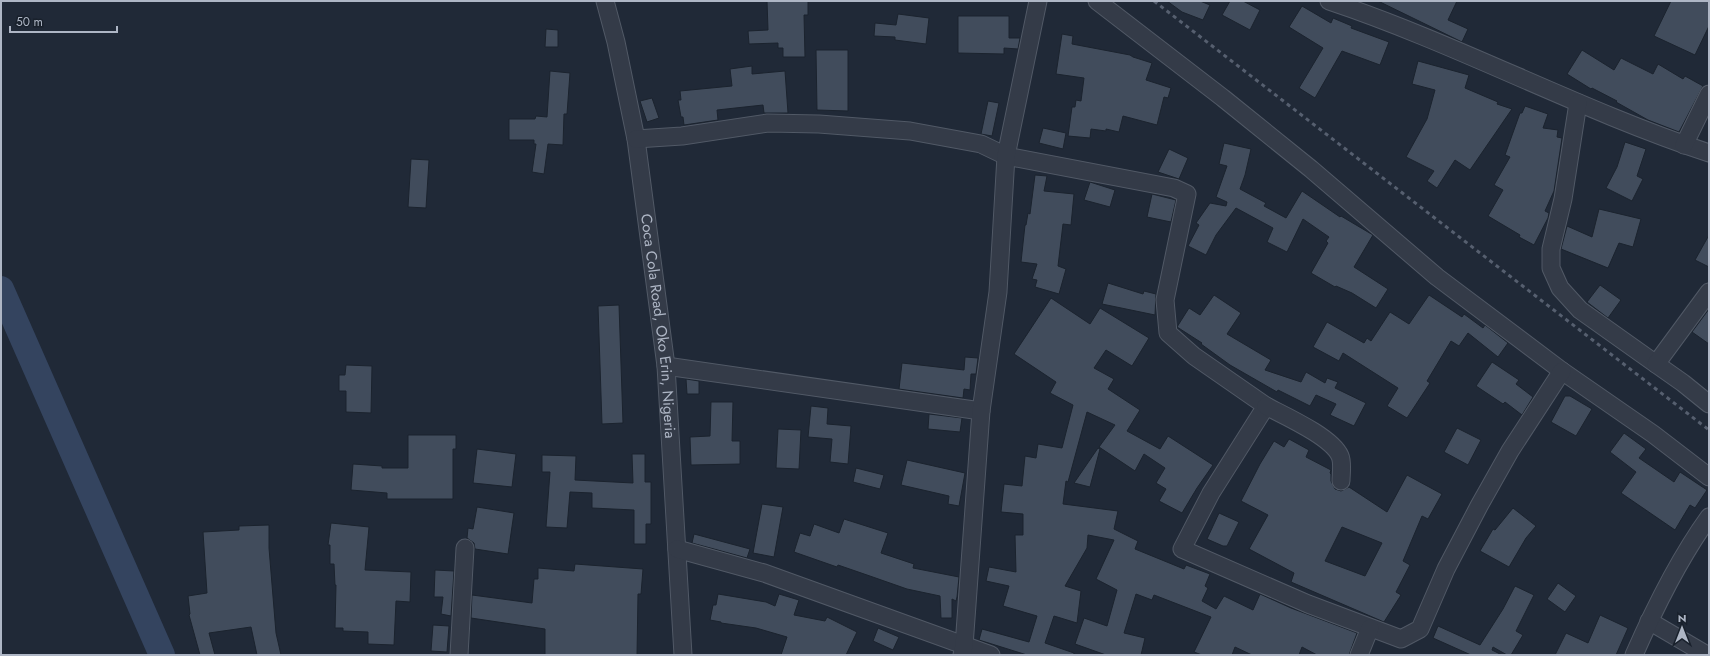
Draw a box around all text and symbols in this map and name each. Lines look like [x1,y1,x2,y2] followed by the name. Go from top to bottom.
[10,8,117,34] scale bar
[16,13,43,31] text: 50 m
[635,212,681,439] street label: Coca Cola Road, Oko Erin, Nigeria
[1662,608,1702,648] north arrow
[1678,610,1686,626] text: N

